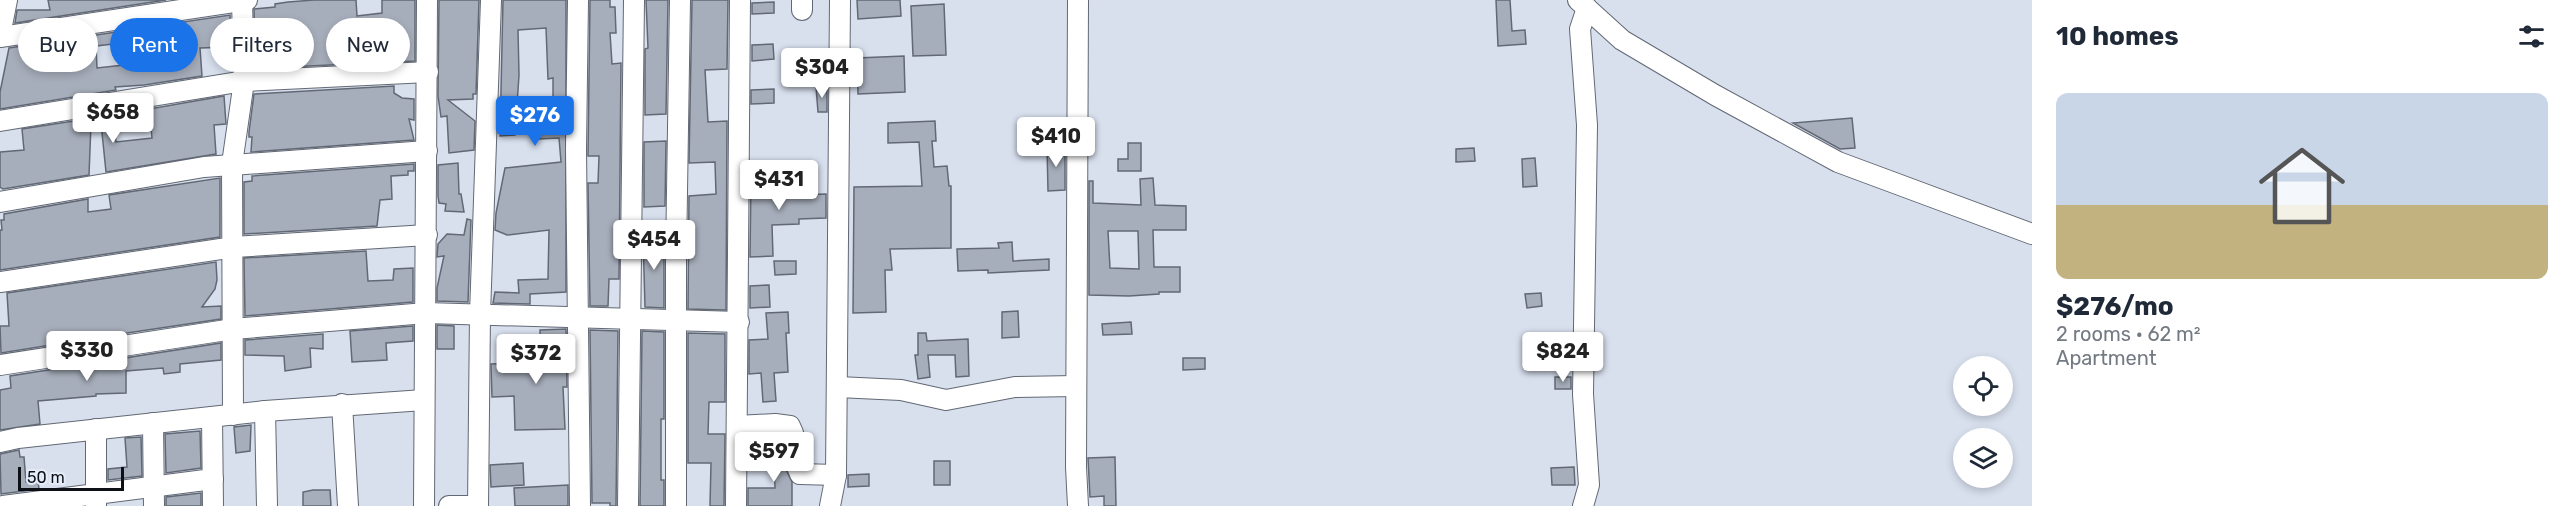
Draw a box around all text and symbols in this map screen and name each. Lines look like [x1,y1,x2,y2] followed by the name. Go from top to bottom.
[18,18,98,72] chip: Buy
[110,18,198,72] chip: Rent
[210,18,314,72] chip: Filters
[326,18,410,72] chip: New
[2515,20,2548,53] icon: filters
[2056,21,2179,52] text: 10 homes
[786,48,858,99] pin: $304
[795,55,849,79] text: $304
[77,93,149,144] pin: $658
[499,96,571,147] pin: $276
[87,100,139,124] text: $658
[510,103,560,127] text: $276
[1020,117,1092,168] pin: $410
[1031,124,1081,148] text: $410
[2248,132,2356,240] icon: home
[743,160,815,211] pin: $431
[754,167,804,191] text: $431
[618,220,690,271] pin: $454
[627,227,681,251] text: $454
[2056,291,2174,322] text: $276/mo
[2056,322,2201,346] text: 2 rooms · 62 m²
[51,331,123,382] pin: $330
[1527,332,1599,383] pin: $824
[500,334,572,385] pin: $372
[60,338,114,362] text: $330
[1536,339,1590,363] text: $824
[511,341,562,365] text: $372
[2056,346,2157,370] text: Apartment
[1953,356,2013,488] map controls
[1953,356,2013,416] button: locate
[1953,428,2013,488] button: layers
[738,432,810,483] pin: $597
[749,439,799,463] text: $597
[18,464,124,492] scale bar
[27,468,65,487] text: 50 m

